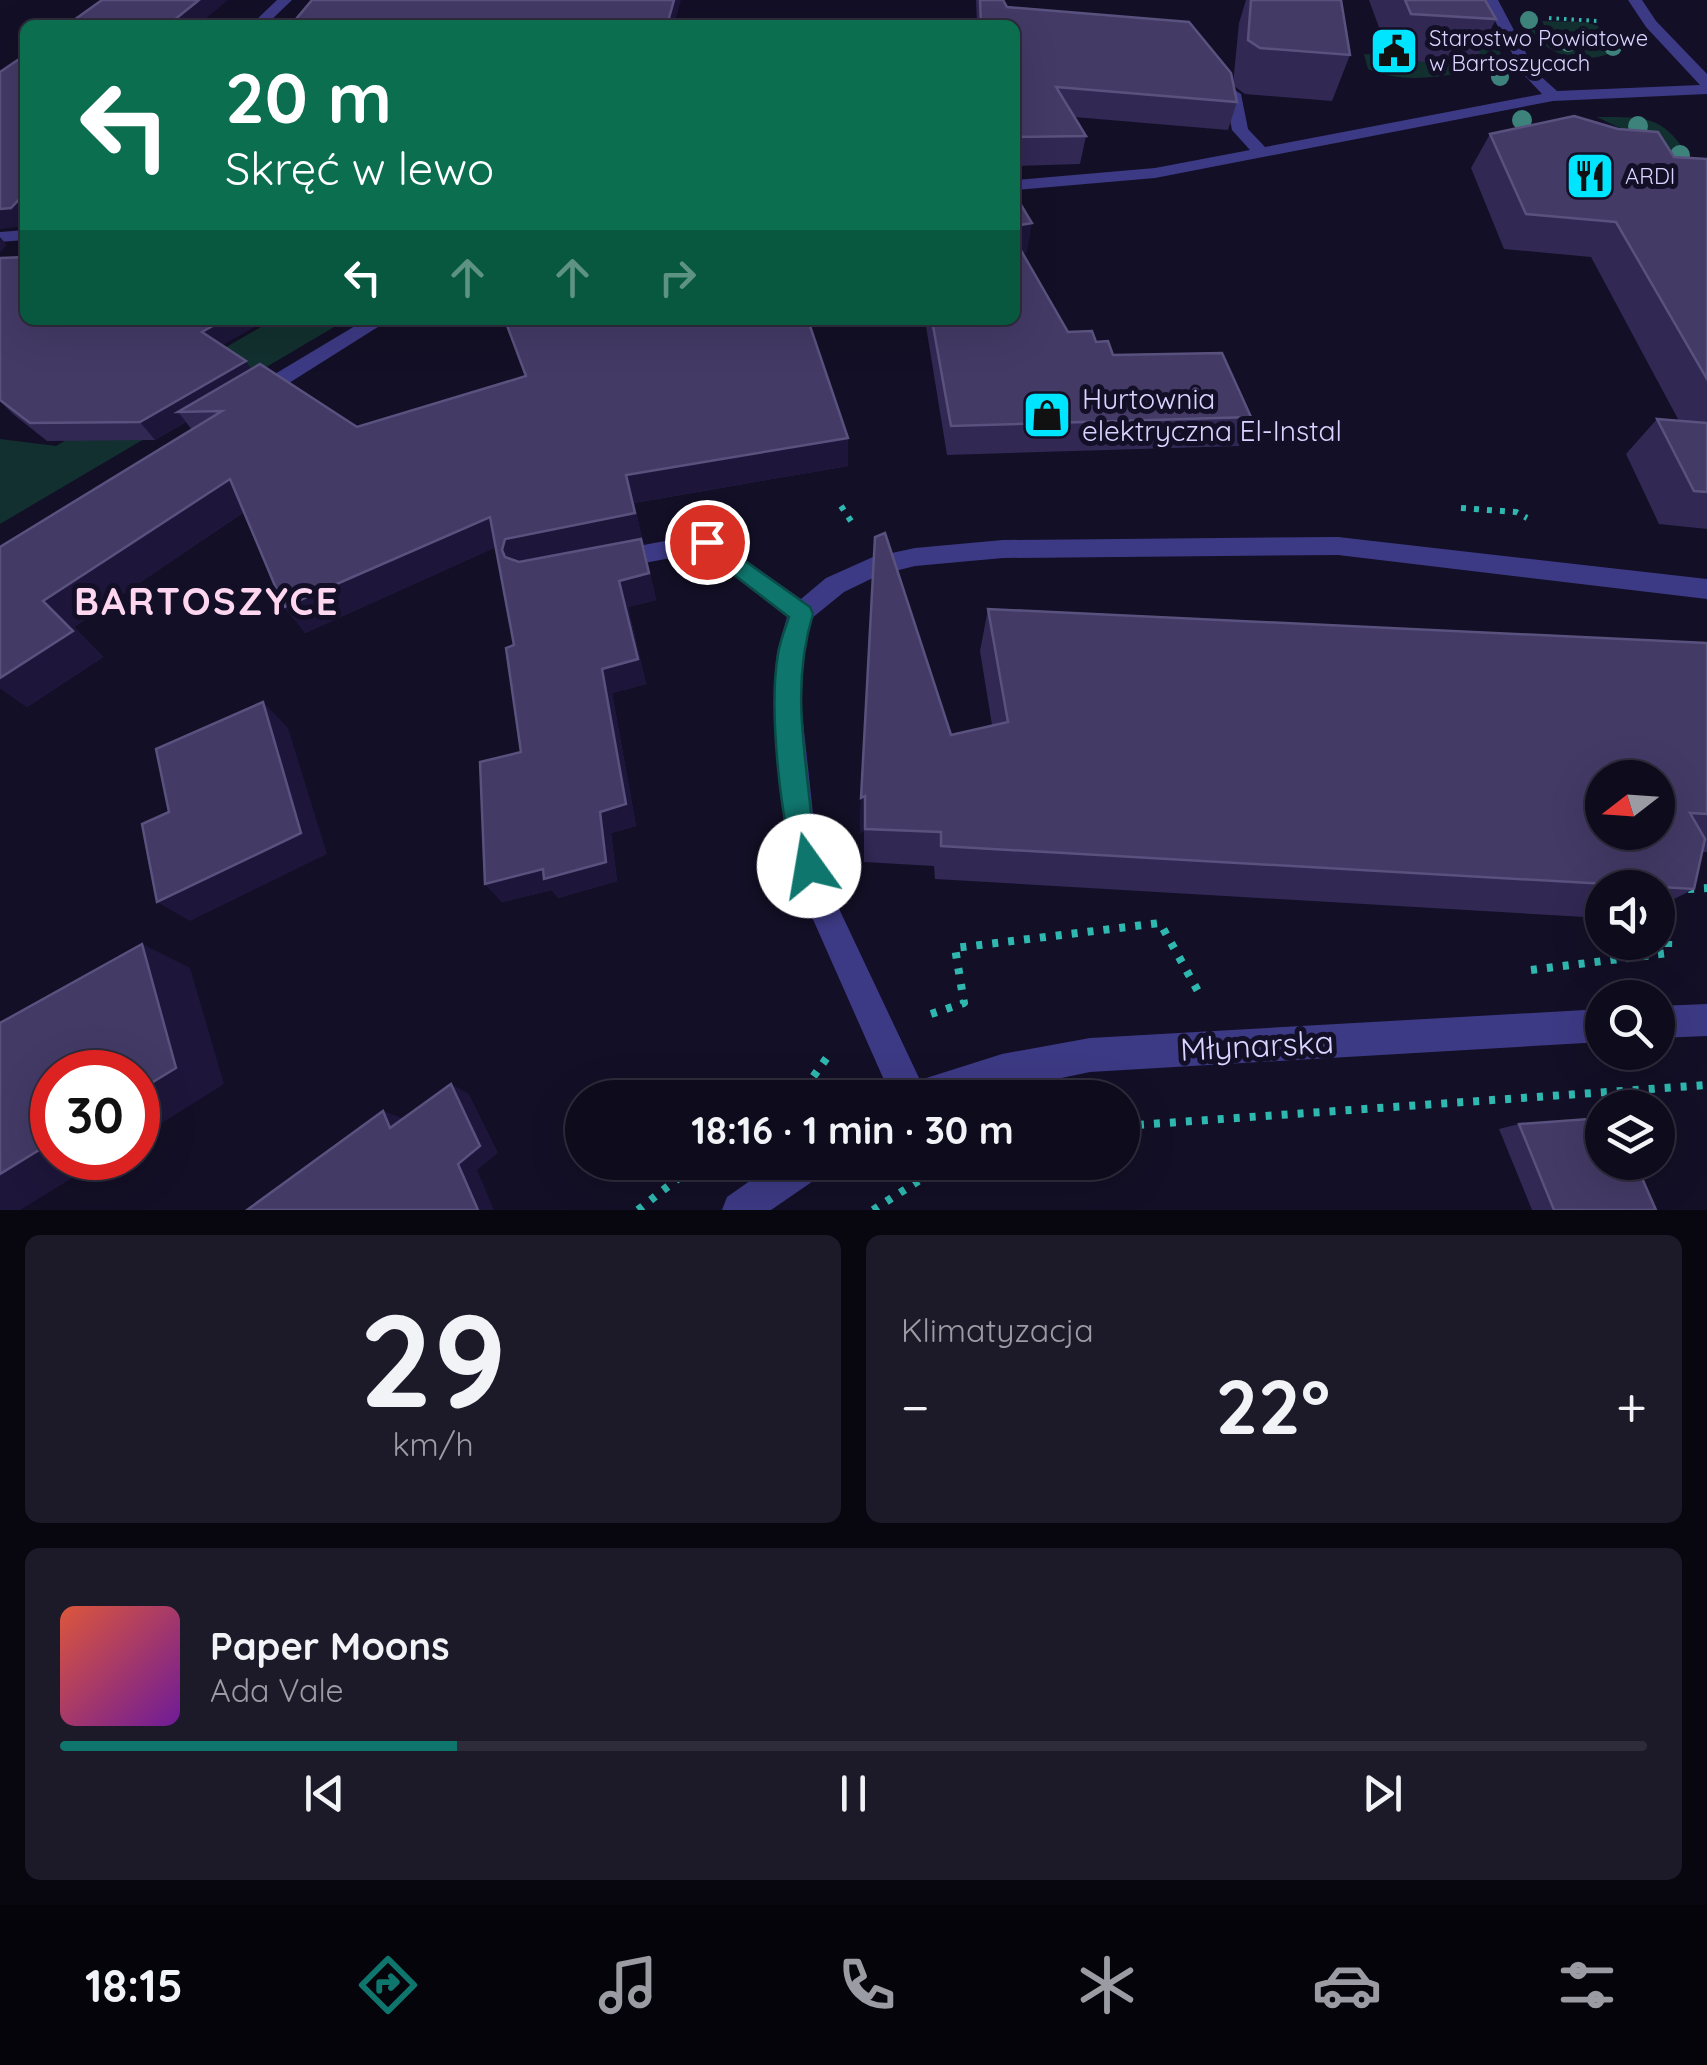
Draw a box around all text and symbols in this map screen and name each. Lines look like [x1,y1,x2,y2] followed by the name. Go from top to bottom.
[1429,24,1648,77] place label: Starostwo Powiatowe w Bartoszycach
[1368,25,1420,77] public building icon: Starostwo Powiatowe w Bartoszycach
[225,53,392,141] text: 20 m
[60,60,190,190] icon: left
[225,140,494,196] text: Skręć w lewo
[1564,150,1616,202] restaurant icon: ARDI
[1625,162,1675,190] place label: ARDI
[335,250,390,305] icon: left
[440,250,495,305] icon: ahead
[545,250,600,305] icon: ahead
[650,250,705,305] icon: right
[1082,381,1342,448] place label: Hurtownia elektryczna El-Instal
[1021,389,1073,441] shop icon: Hurtownia elektryczna El-Instal
[665,500,750,585] pin
[680,515,735,570] icon: arrive
[74,577,340,625] district label: BARTOSZYCE
[1585,760,1675,850] north arrow
[1585,760,1675,1180] map controls
[757,814,861,918] position arrow
[1585,870,1675,960] button: sound
[1585,980,1675,1070] button: search
[1179,1021,1335,1069] street label: Młynarska
[30,1050,160,1180] speed limit sign: 30
[1585,1090,1675,1180] button: layers
[691,1106,1014,1154] text: 18:16 · 1 min · 30 m
[359,1277,507,1440] text: 29
[901,1310,1094,1350] text: Klimatyzacja
[1215,1359,1330,1453] text: 22°
[901,1372,930,1441] text: −
[1616,1372,1647,1441] text: +
[392,1424,474,1464] text: km/h
[210,1622,450,1670] text: Paper Moons
[210,1670,344,1710] text: Ada Vale
[297,1766,352,1821] icon: previous
[826,1766,881,1821] icon: pause
[1355,1766,1410,1821] icon: next
[353,1950,423,2020] icon: directions
[593,1950,663,2020] icon: music
[832,1950,902,2020] icon: phone
[1072,1950,1142,2020] icon: climate
[1312,1950,1382,2020] icon: car
[1552,1950,1622,2020] icon: filters
[85,1957,183,2013] text: 18:15

